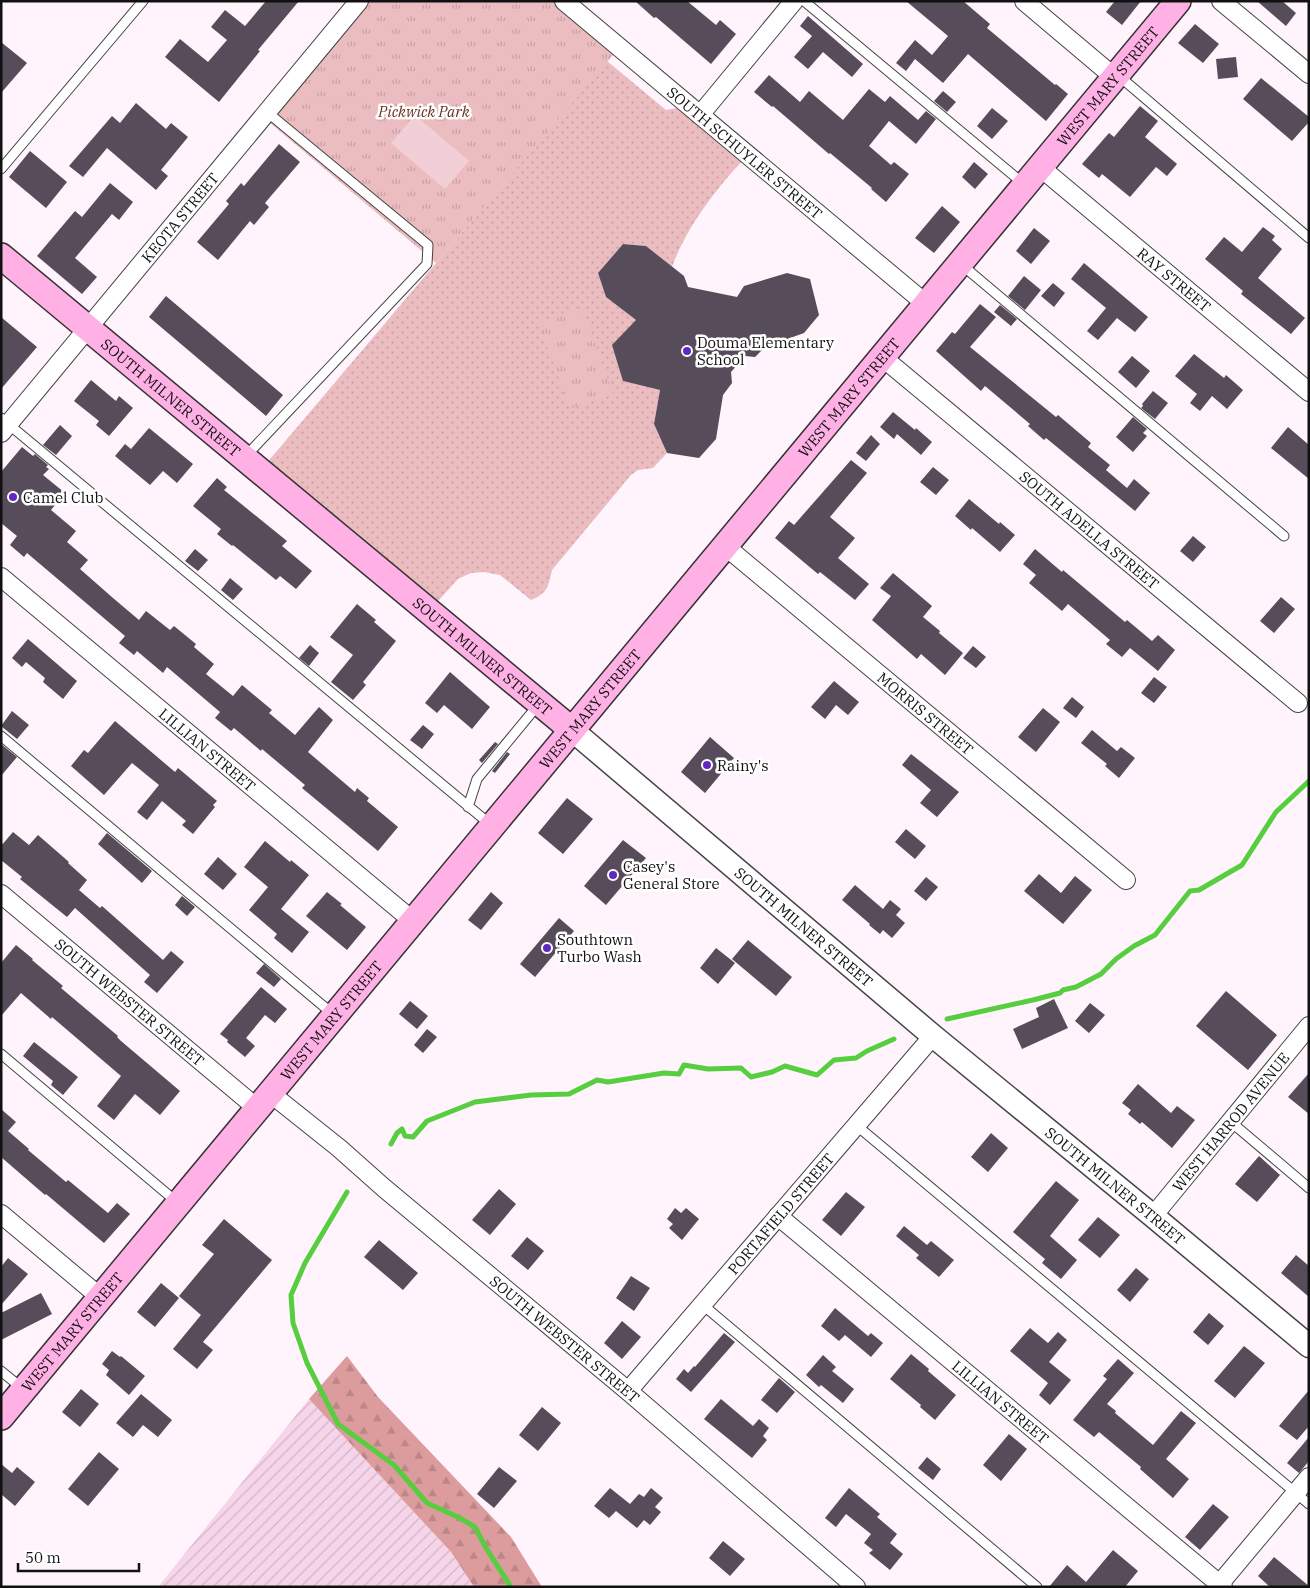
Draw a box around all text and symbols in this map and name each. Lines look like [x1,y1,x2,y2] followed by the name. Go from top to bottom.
[1052,22,1163,149] street label: WEST MARY STREET
[664,82,827,223] street label: SOUTH SCHUYLER STREET
[377,102,470,121] park label: Pickwick Park
[137,168,223,266] street label: KEOTA STREET
[1134,243,1215,316] street label: RAY STREET
[697,333,834,369] place label: Douma Elementary School
[98,334,245,461] street label: SOUTH MILNER STREET
[794,334,904,461] street label: WEST MARY STREET
[681,345,693,357] marker: Douma Elementary School
[1016,466,1163,593] street label: SOUTH ADELLA STREET
[23,488,104,507] place label: Camel Club
[7,491,19,503] marker: Camel Club
[409,593,556,719] street label: SOUTH MILNER STREET
[535,645,645,772] street label: WEST MARY STREET
[874,668,978,759] street label: MORRIS STREET
[155,704,260,795] street label: LILLIAN STREET
[717,756,769,775] place label: Rainy's
[701,759,713,771] marker: Rainy's
[623,857,720,893] place label: Casey's General Store
[731,863,877,991] street label: SOUTH MILNER STREET
[607,869,619,881] marker: Casey's General Store
[557,930,642,966] place label: Southtown Turbo Wash
[51,934,209,1070] street label: SOUTH WEBSTER STREET
[541,942,553,954] marker: Southtown Turbo Wash
[276,956,386,1084] street label: WEST MARY STREET
[1168,1048,1293,1195] street label: WEST HARROD AVENUE
[1042,1122,1189,1249] street label: SOUTH MILNER STREET
[723,1149,838,1278] street label: PORTAFIELD STREET
[17,1268,127,1395] street label: WEST MARY STREET
[486,1271,644,1407] street label: SOUTH WEBSTER STREET
[949,1356,1053,1448] street label: LILLIAN STREET
[18,1540,139,1572] scale bar
[25,1548,61,1567] text: 50 m

